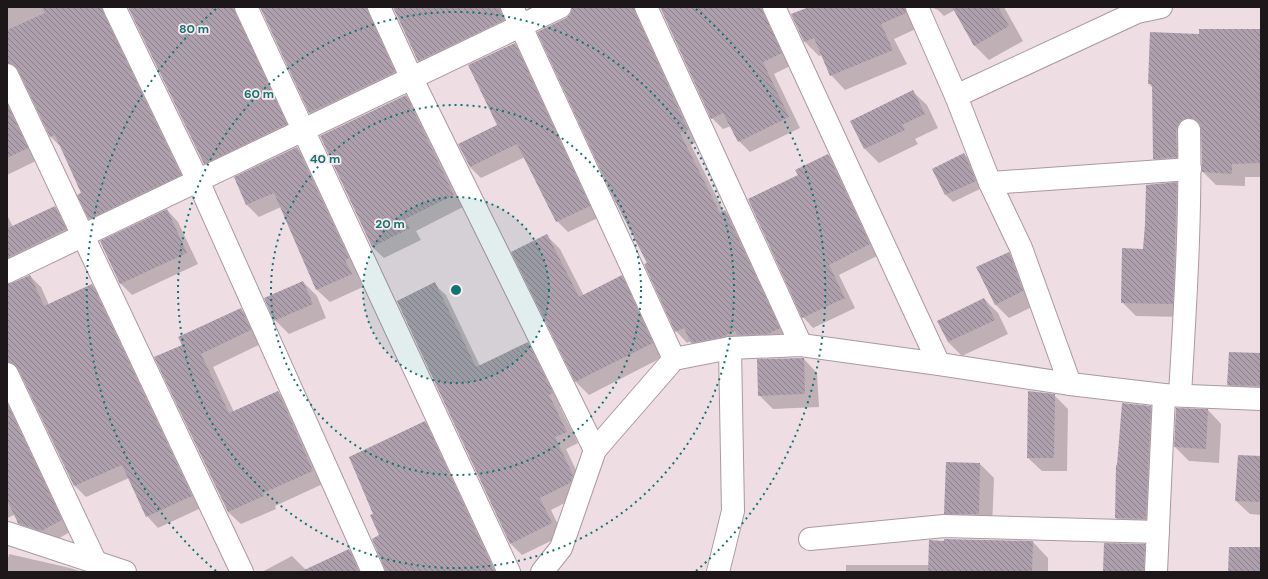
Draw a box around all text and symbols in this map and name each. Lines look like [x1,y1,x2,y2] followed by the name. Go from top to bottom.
[179,21,209,37] text: 80 m
[244,86,274,102] text: 60 m
[310,151,340,167] text: 40 m
[375,216,405,232] text: 20 m
[449,283,463,297] centre of rings

